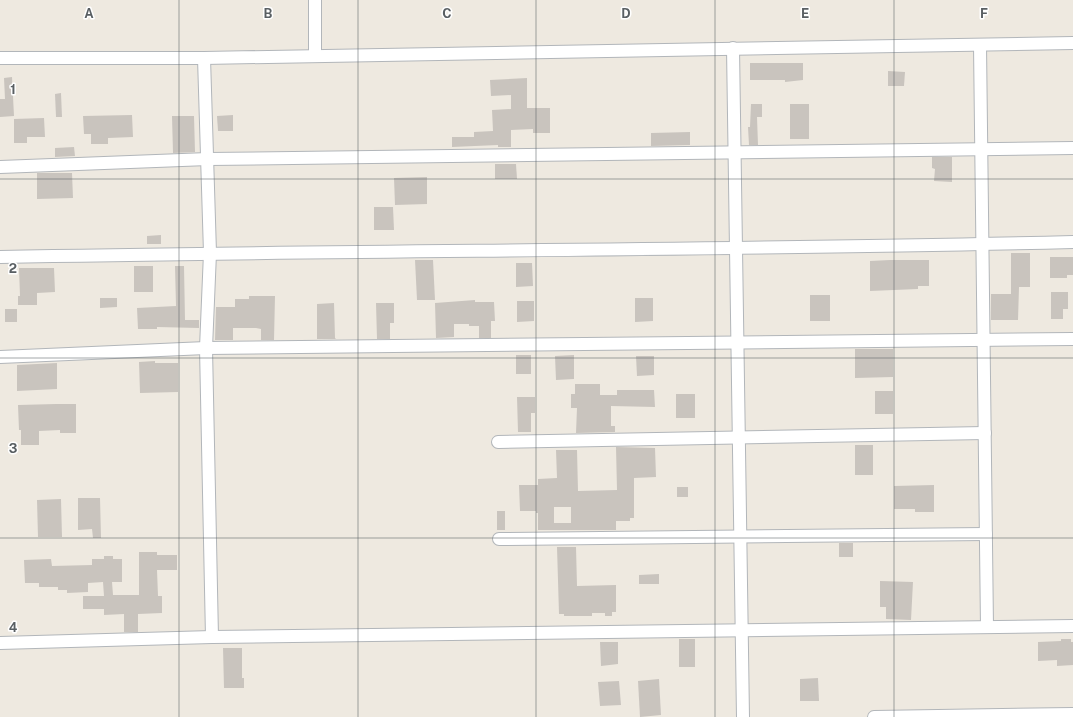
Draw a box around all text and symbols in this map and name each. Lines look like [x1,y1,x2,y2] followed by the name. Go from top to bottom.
[84,6,94,21] text: A
[264,6,273,21] text: B
[442,6,452,21] text: C
[621,6,631,21] text: D
[801,6,809,21] text: E
[980,6,988,21] text: F
[10,82,16,97] text: 1
[9,261,17,276] text: 2
[9,441,18,456] text: 3
[9,620,18,635] text: 4

